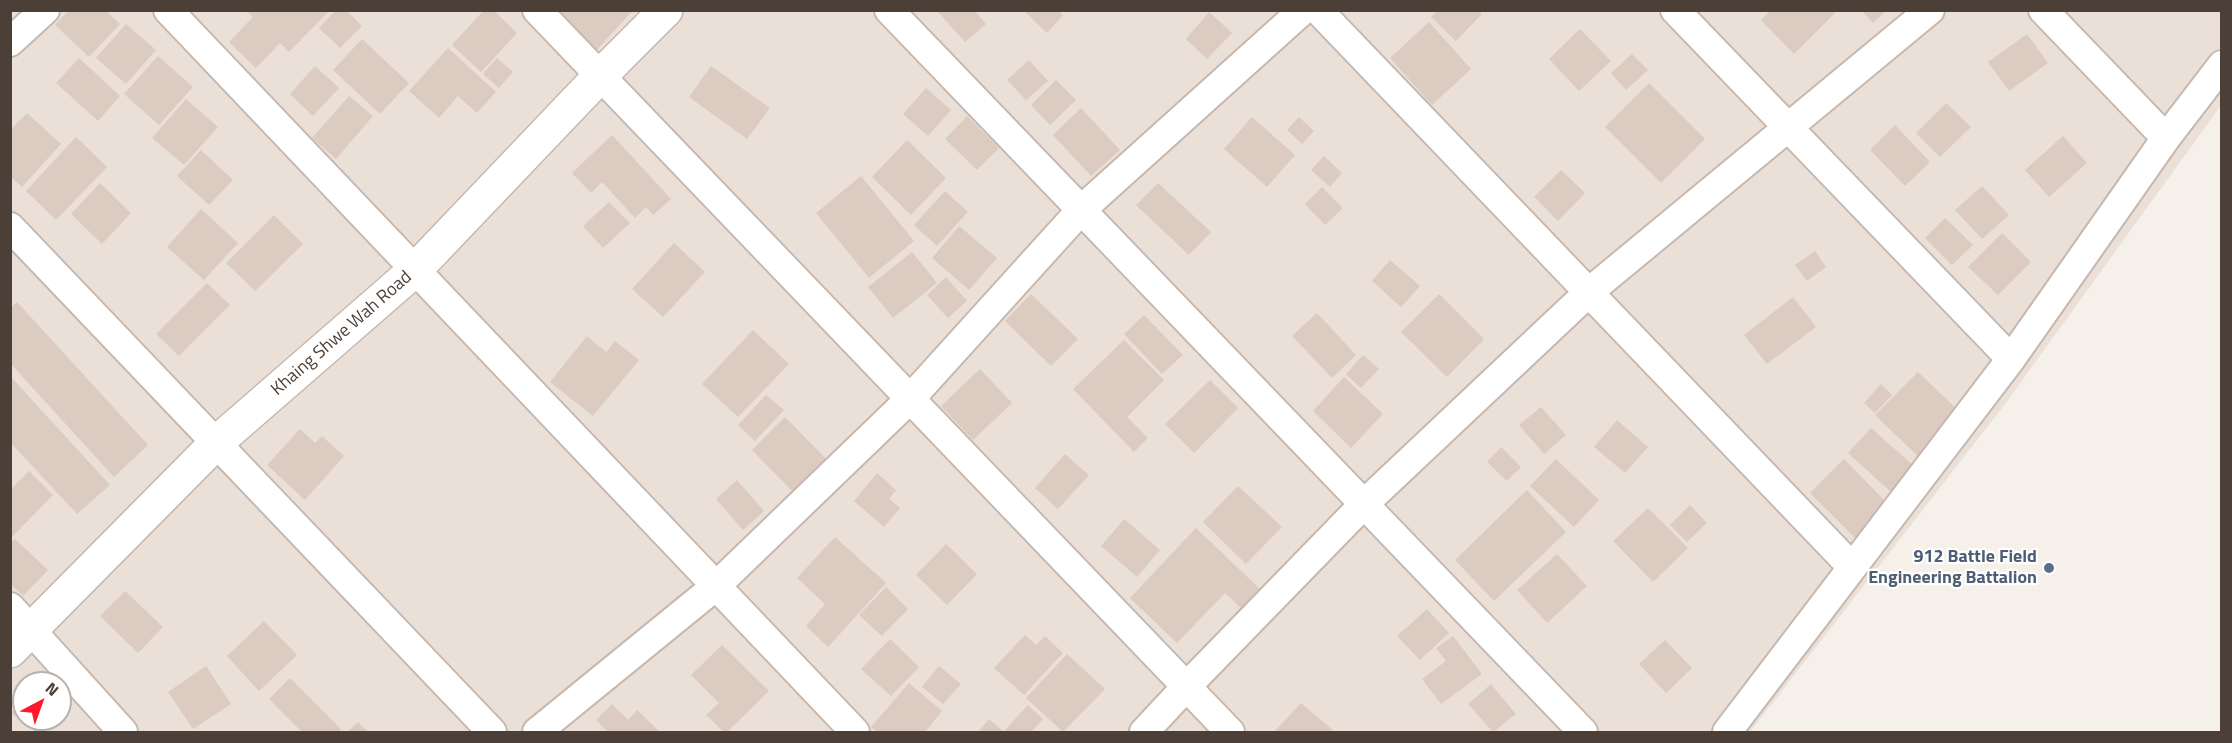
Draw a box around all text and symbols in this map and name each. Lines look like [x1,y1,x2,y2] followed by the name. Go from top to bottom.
[267,267,417,401] street label: Khaing Shwe Wah Road
[1868,547,2037,590] place label: 912 Battle Field Engineering Battalion
[2042,561,2056,575] marker: 912 Battle Field Engineering Battalion
[12,671,72,731] north arrow
[40,676,65,702] text: N

